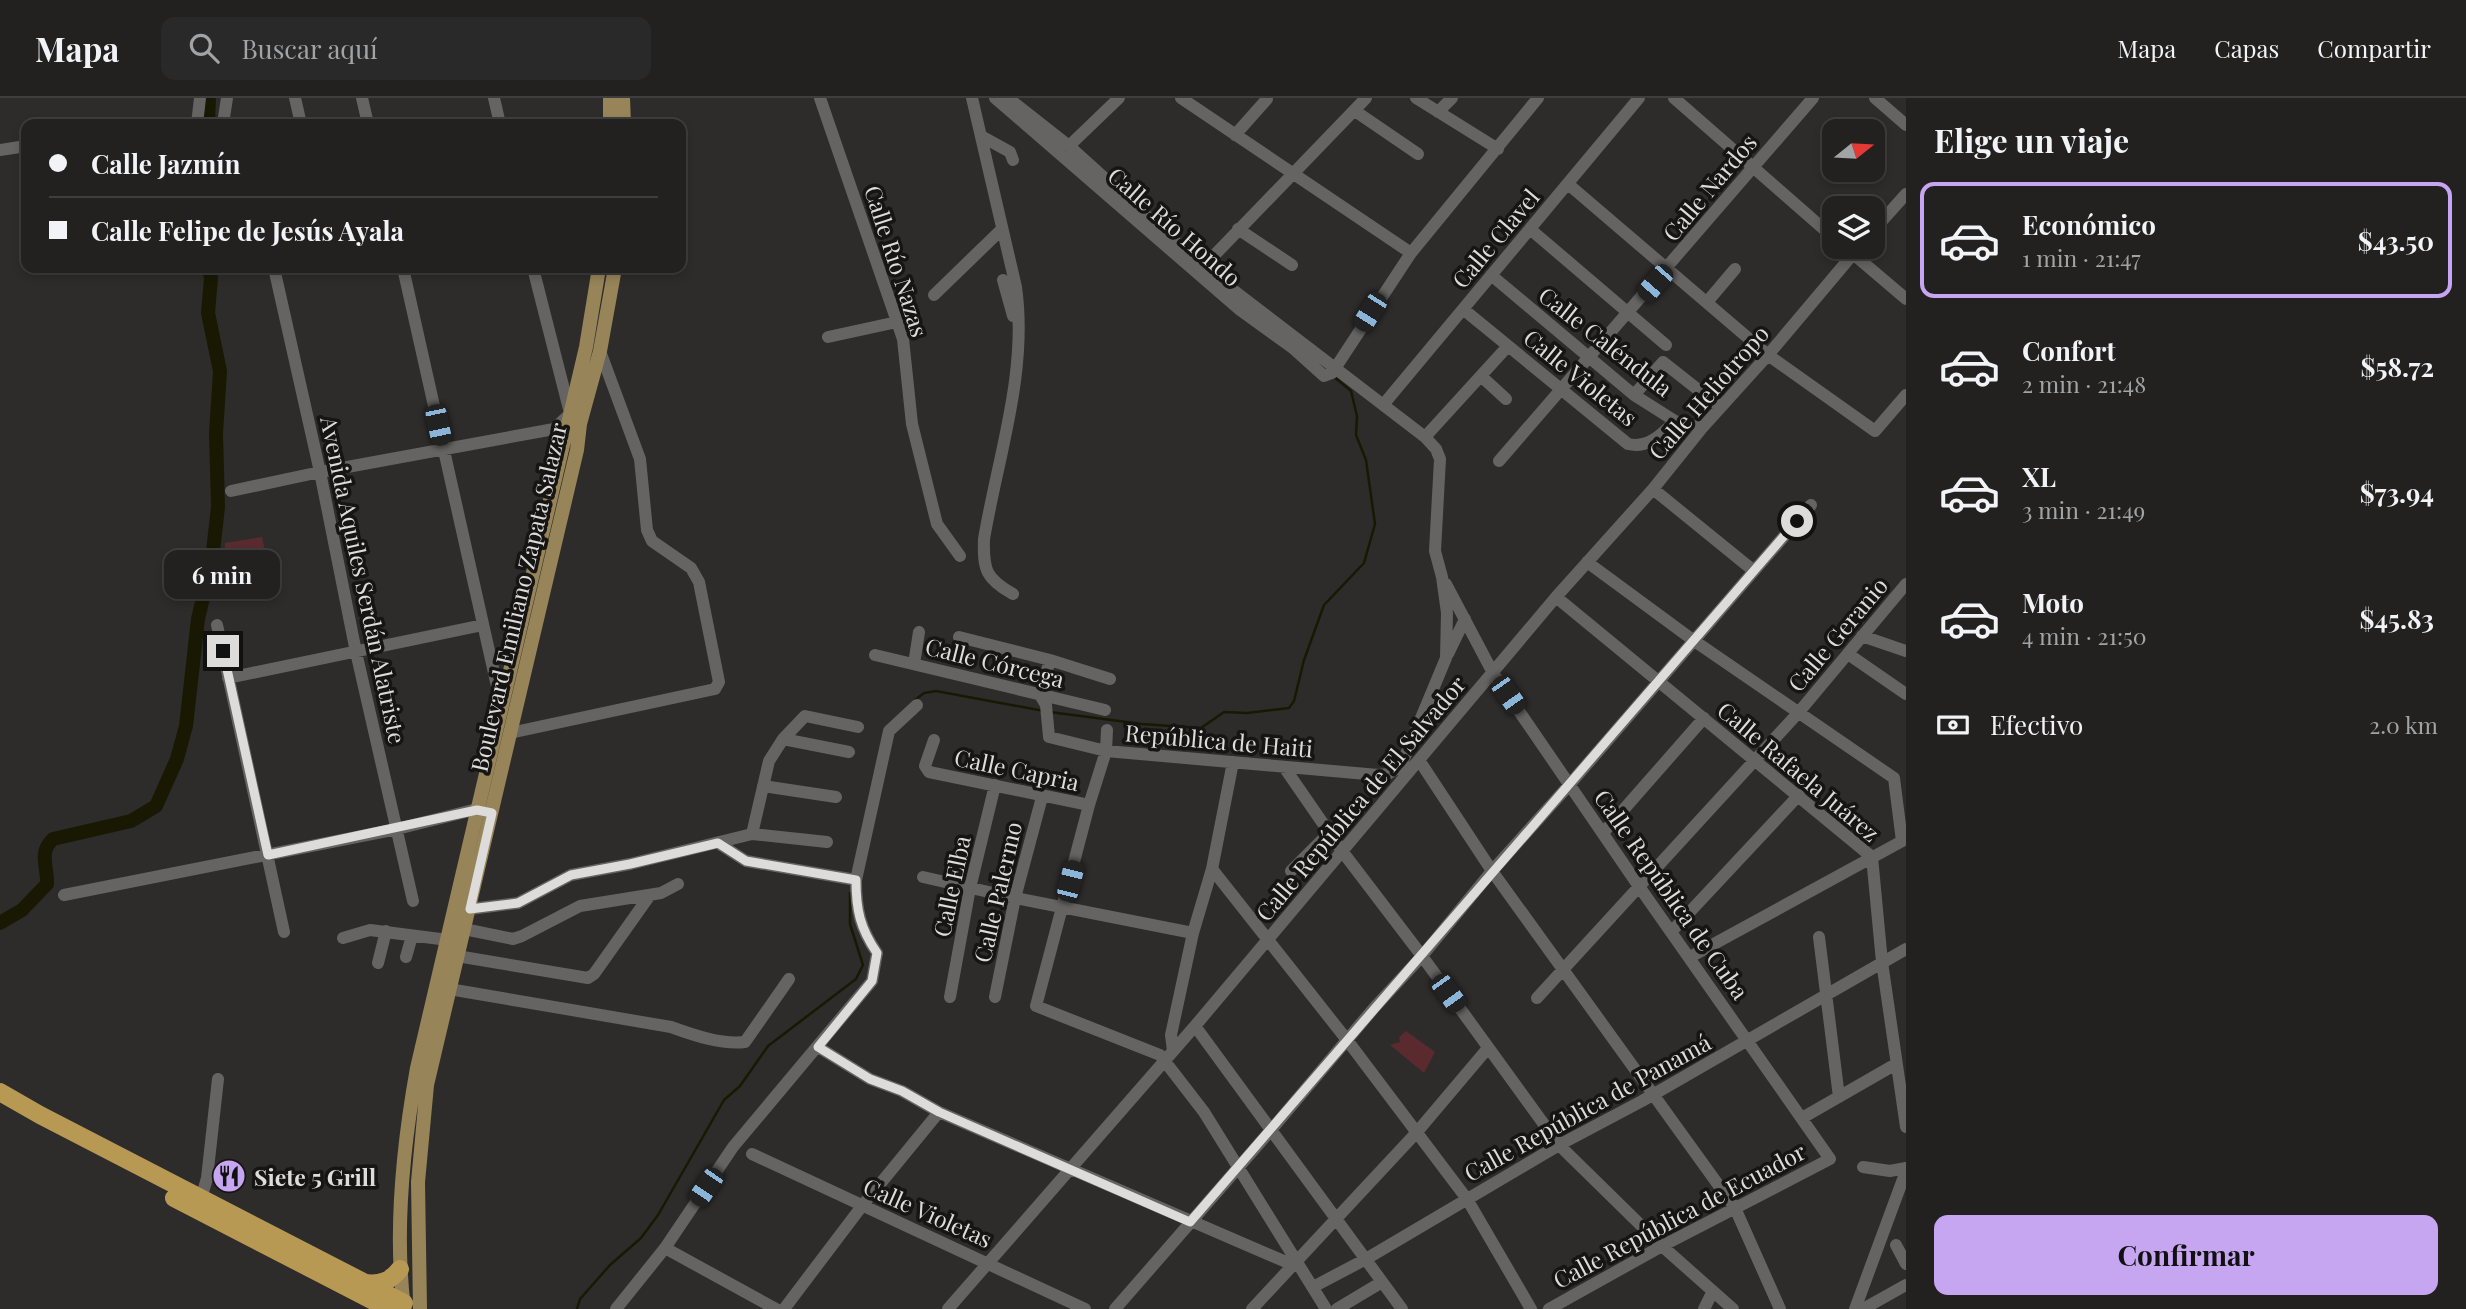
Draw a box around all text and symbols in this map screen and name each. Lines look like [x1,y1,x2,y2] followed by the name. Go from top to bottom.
[161,17,651,80] search box
[35,26,119,70] text: Mapa
[185,29,223,67] icon: search
[241,31,378,66] text: Buscar aquí
[2118,32,2176,64] text: Mapa
[2214,32,2279,64] text: Capas
[2317,32,2431,64] text: Compartir
[1934,118,2129,161] text: Elige un viaje
[1822,119,1885,182] north arrow
[1822,119,1885,259] map controls
[1655,127,1763,247] street label: Calle Nardos
[91,146,240,181] text: Calle Jazmín
[1102,160,1248,292] street label: Calle Río Hondo
[858,181,936,341] street label: Calle Río Nazas
[1444,182,1546,294] street label: Calle Clavel
[1822,196,1885,259] button: layers
[2022,207,2156,242] text: Económico
[1938,209,2001,272] icon: car
[91,213,404,248] text: Calle Felipe de Jesús Ayala
[2358,223,2434,258] text: $43.50
[2022,242,2141,273] text: 1 min · 21:47
[1634,260,1677,306] car
[1533,279,1680,403] street label: Calle Caléndula
[1350,289,1391,335] car
[1641,318,1775,466] street label: Calle Heliotropo
[1518,322,1644,432] street label: Calle Violetas
[2022,333,2116,368] text: Confort
[1938,335,2001,398] icon: car
[2361,349,2434,384] text: $58.72
[2022,368,2146,399] text: 2 min · 21:48
[424,402,453,448] car
[314,413,414,746] street label: Avenida Aquiles Serdán Alatriste
[463,420,573,774] street label: Boulevard Emiliano Zapata Salazar
[2022,459,2056,494] text: XL
[1938,461,2001,524] icon: car
[2360,475,2434,510] text: $73.94
[2022,494,2145,525] text: 3 min · 21:49
[1781,505,1813,537] route start
[165,550,281,598] callout: 6 min
[192,559,252,590] text: 6 min
[1780,570,1894,698] street label: Calle Geranio
[2022,585,2084,620] text: Moto
[1938,587,2001,650] icon: car
[2359,601,2434,636] text: $45.83
[2022,620,2147,651] text: 4 min · 21:50
[922,630,1068,694] street label: Calle Córcega
[207,635,239,667] route end
[1248,669,1472,927] street label: Calle República de El Salvador
[1488,672,1529,718] car
[1711,694,1887,848] street label: Calle Rafaela Juárez
[1934,706,1972,744] icon: cash
[1990,707,2083,742] text: Efectivo
[2369,709,2438,740] text: 2.0 km
[1124,716,1314,764] street label: República de Haiti
[952,741,1083,797] street label: Calle Capria
[1588,783,1756,1005] street label: Calle República de Cuba
[966,819,1028,965] street label: Calle Palermo
[925,832,977,939] street label: Calle Elba
[1055,858,1086,904] car
[1428,970,1469,1016] car
[1458,1026,1716,1188] street label: Calle República de Panamá
[1547,1135,1811,1295] street label: Calle República de Ecuador
[210,1157,248,1195] restaurant icon: Siete 5 Grill
[254,1161,376,1192] place label: Siete 5 Grill
[686,1164,727,1210] car
[859,1170,997,1254] street label: Calle Violetas
[1934,1215,2438,1295] button: Confirmar

